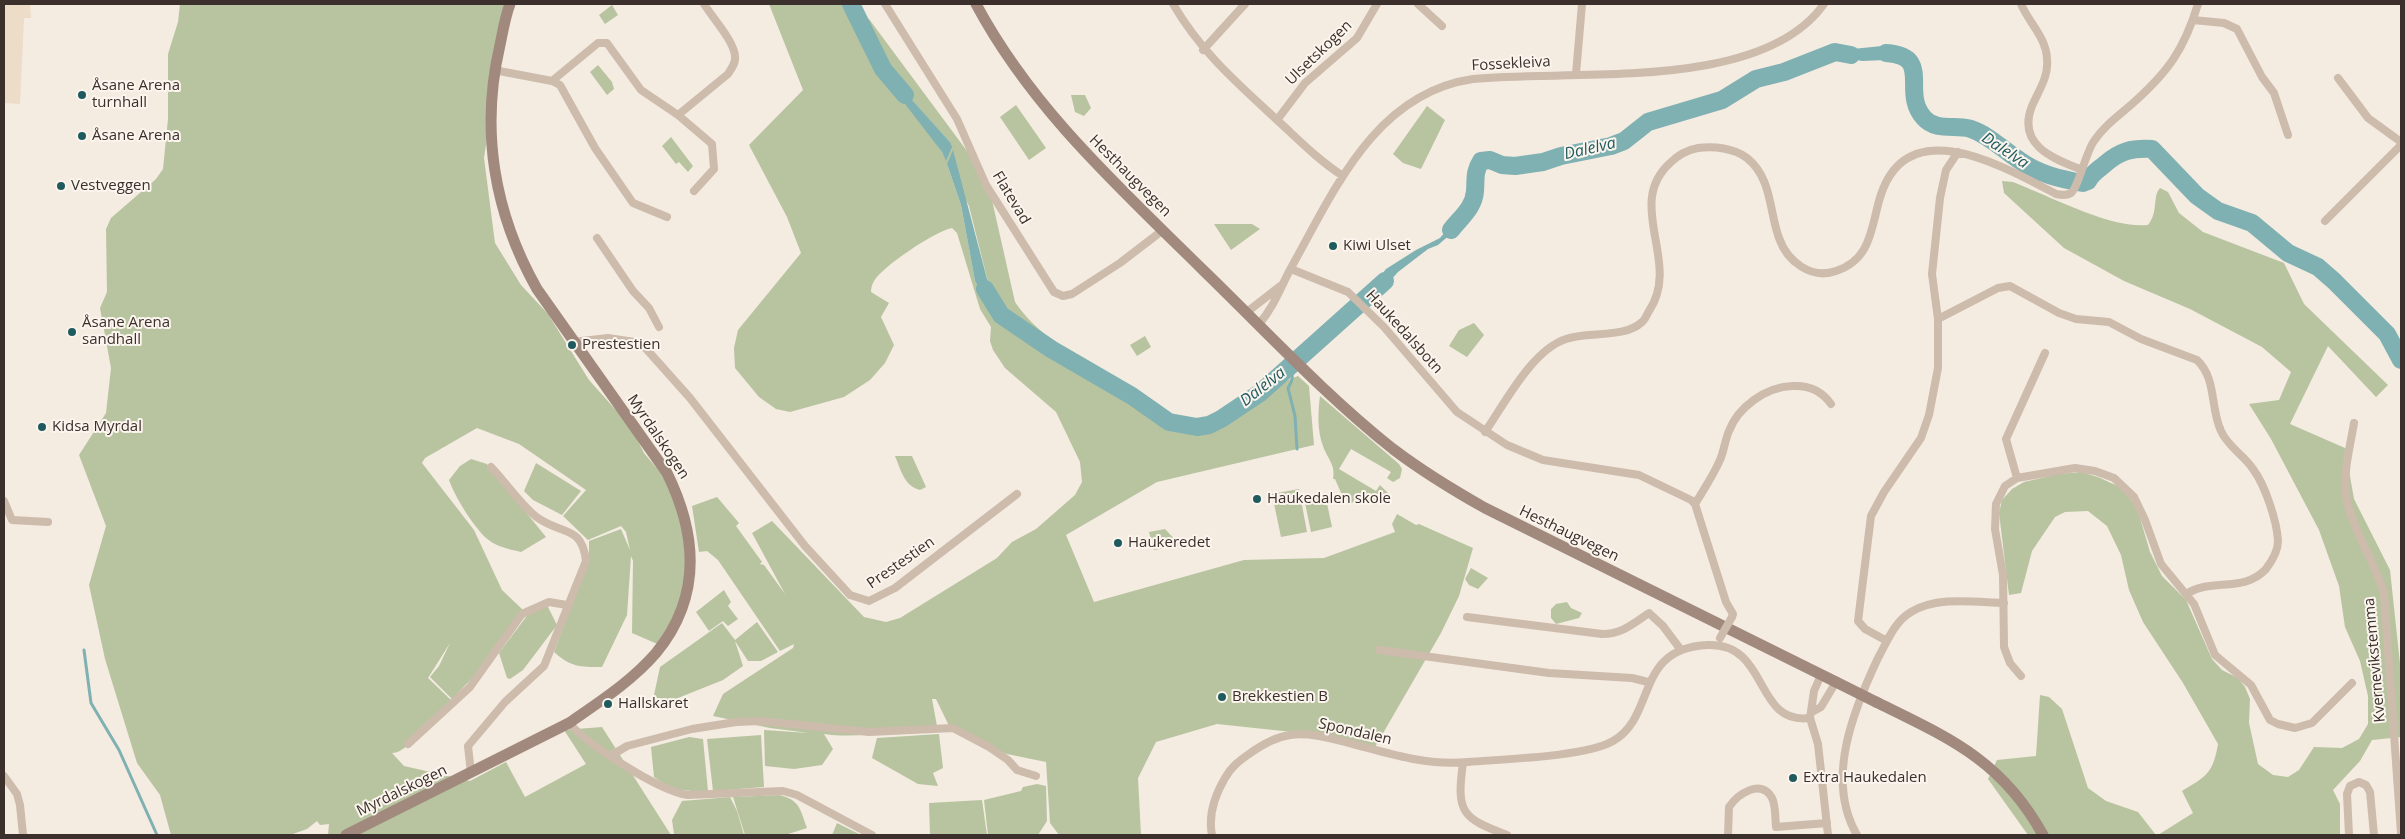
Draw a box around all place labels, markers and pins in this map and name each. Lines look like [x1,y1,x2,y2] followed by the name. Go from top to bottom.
[92,77,180,112] place label: Åsane Arena turnhall
[76,89,88,101] marker: Åsane Arena turnhall
[92,127,180,145] place label: Åsane Arena
[76,130,88,142] marker: Åsane Arena
[71,177,151,195] place label: Vestveggen
[55,180,67,192] marker: Vestveggen
[1343,237,1411,255] place label: Kiwi Ulset
[1327,240,1339,252] marker: Kiwi Ulset
[82,314,170,349] place label: Åsane Arena sandhall
[66,326,78,338] marker: Åsane Arena sandhall
[582,336,660,354] place label: Prestestien
[566,339,578,351] marker: Prestestien
[52,418,142,436] place label: Kidsa Myrdal
[36,421,48,433] marker: Kidsa Myrdal
[1267,490,1391,508] place label: Haukedalen skole
[1251,493,1263,505] marker: Haukedalen skole
[1128,534,1210,552] place label: Haukeredet
[1112,537,1124,549] marker: Haukeredet
[1232,688,1328,706] place label: Brekkestien B
[1216,691,1228,703] marker: Brekkestien B
[618,695,688,713] place label: Hallskaret
[602,698,614,710] marker: Hallskaret
[1803,769,1927,787] place label: Extra Haukedalen
[1787,772,1799,784] marker: Extra Haukedalen

